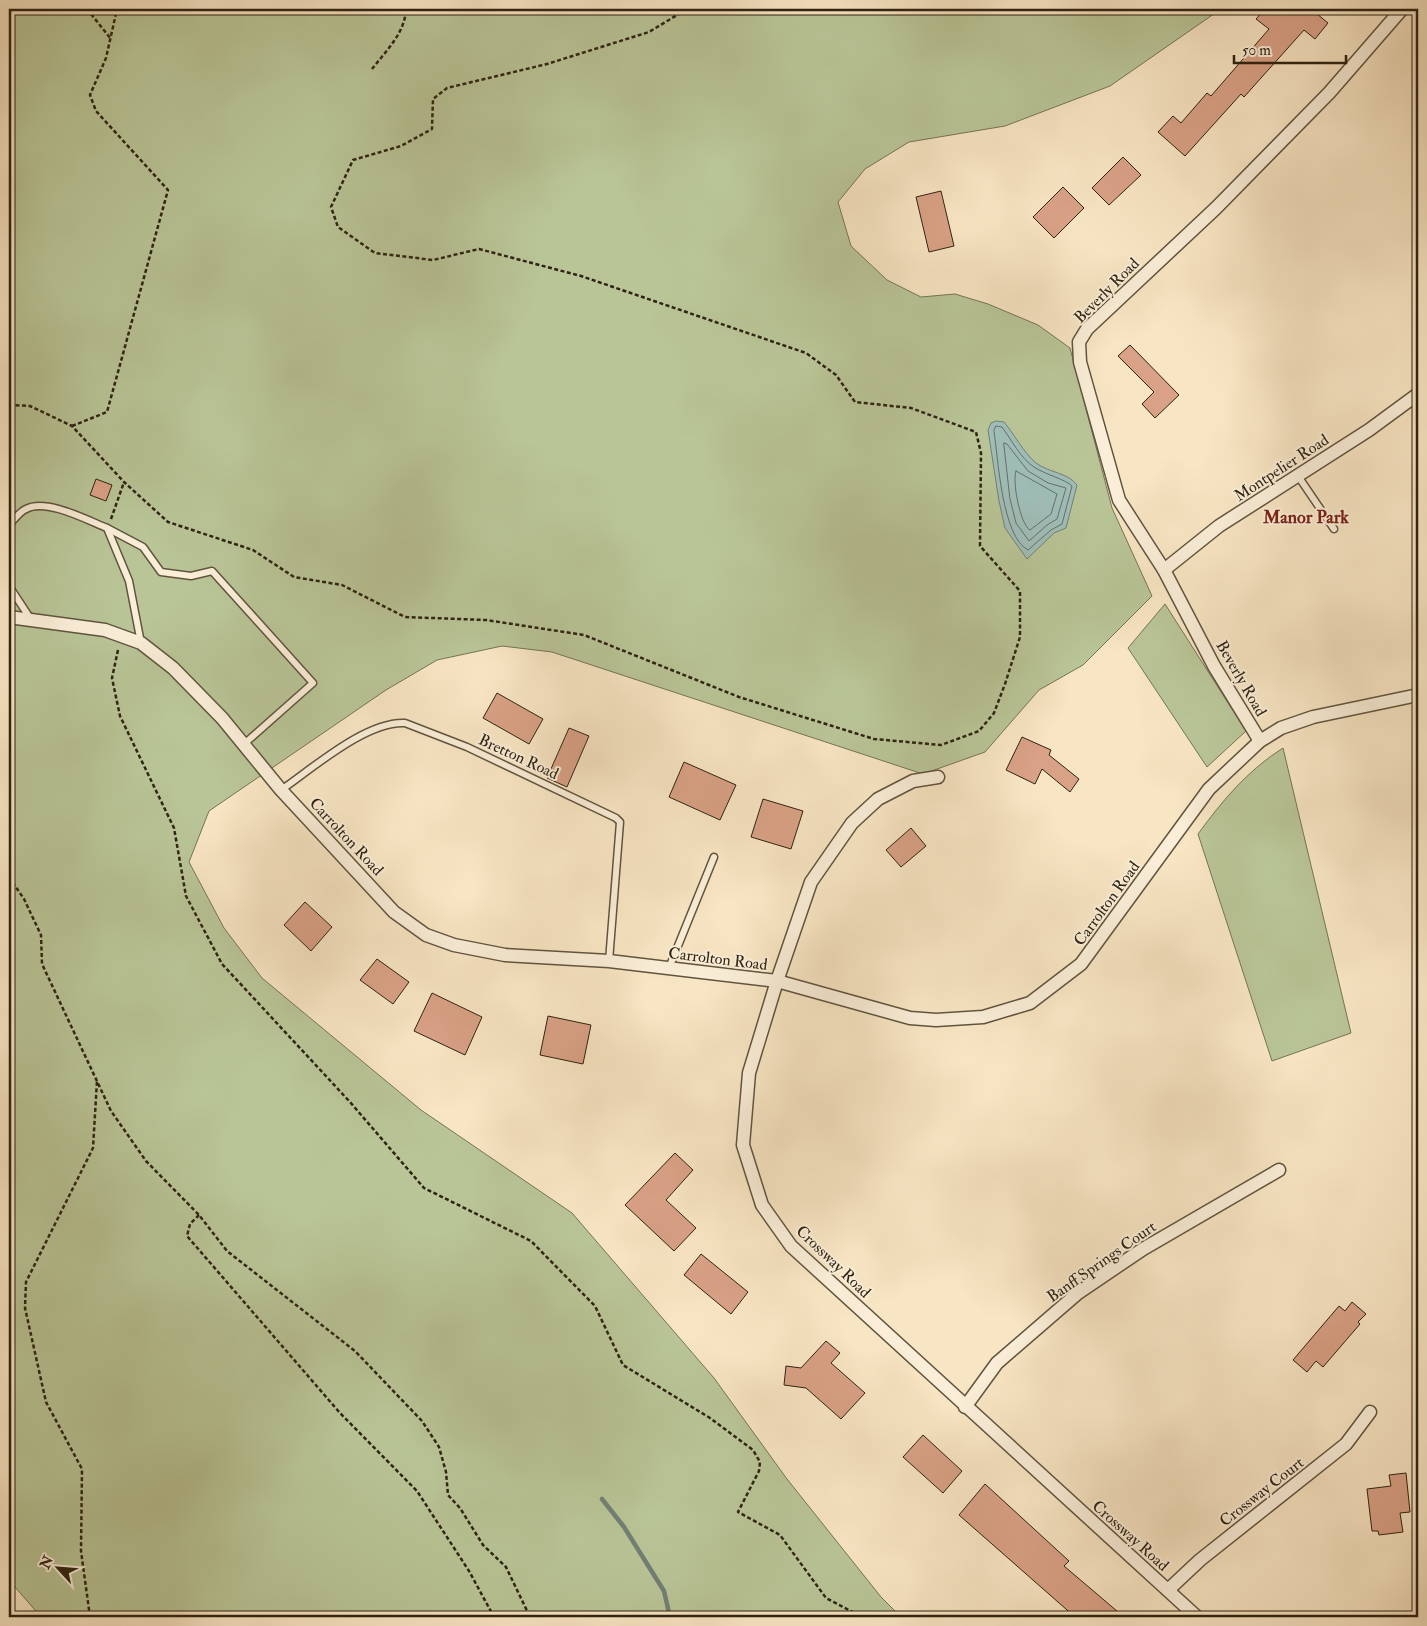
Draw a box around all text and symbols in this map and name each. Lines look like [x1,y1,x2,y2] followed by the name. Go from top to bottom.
[1234,32,1347,64] scale bar
[1242,41,1271,60] text: 50 m
[1070,254,1144,328] street label: Beverly Road
[1230,430,1333,507] street label: Montpelier Road
[1262,506,1349,529] district label: Manor Park
[1211,637,1271,720] street label: Beverly Road
[475,730,562,784] street label: Bretton Road
[305,793,388,880] street label: Carrolton Road
[1069,857,1144,950] street label: Carrolton Road
[667,943,769,975] street label: Carrolton Road
[1043,1217,1161,1308] street label: Banff Springs Court
[792,1221,875,1302] street label: Crossway Road
[1215,1453,1308,1531] street label: Crossway Court
[1088,1496,1173,1575] street label: Crossway Road
[32,1544,82,1594] north arrow
[36,1553,57,1573] text: N

